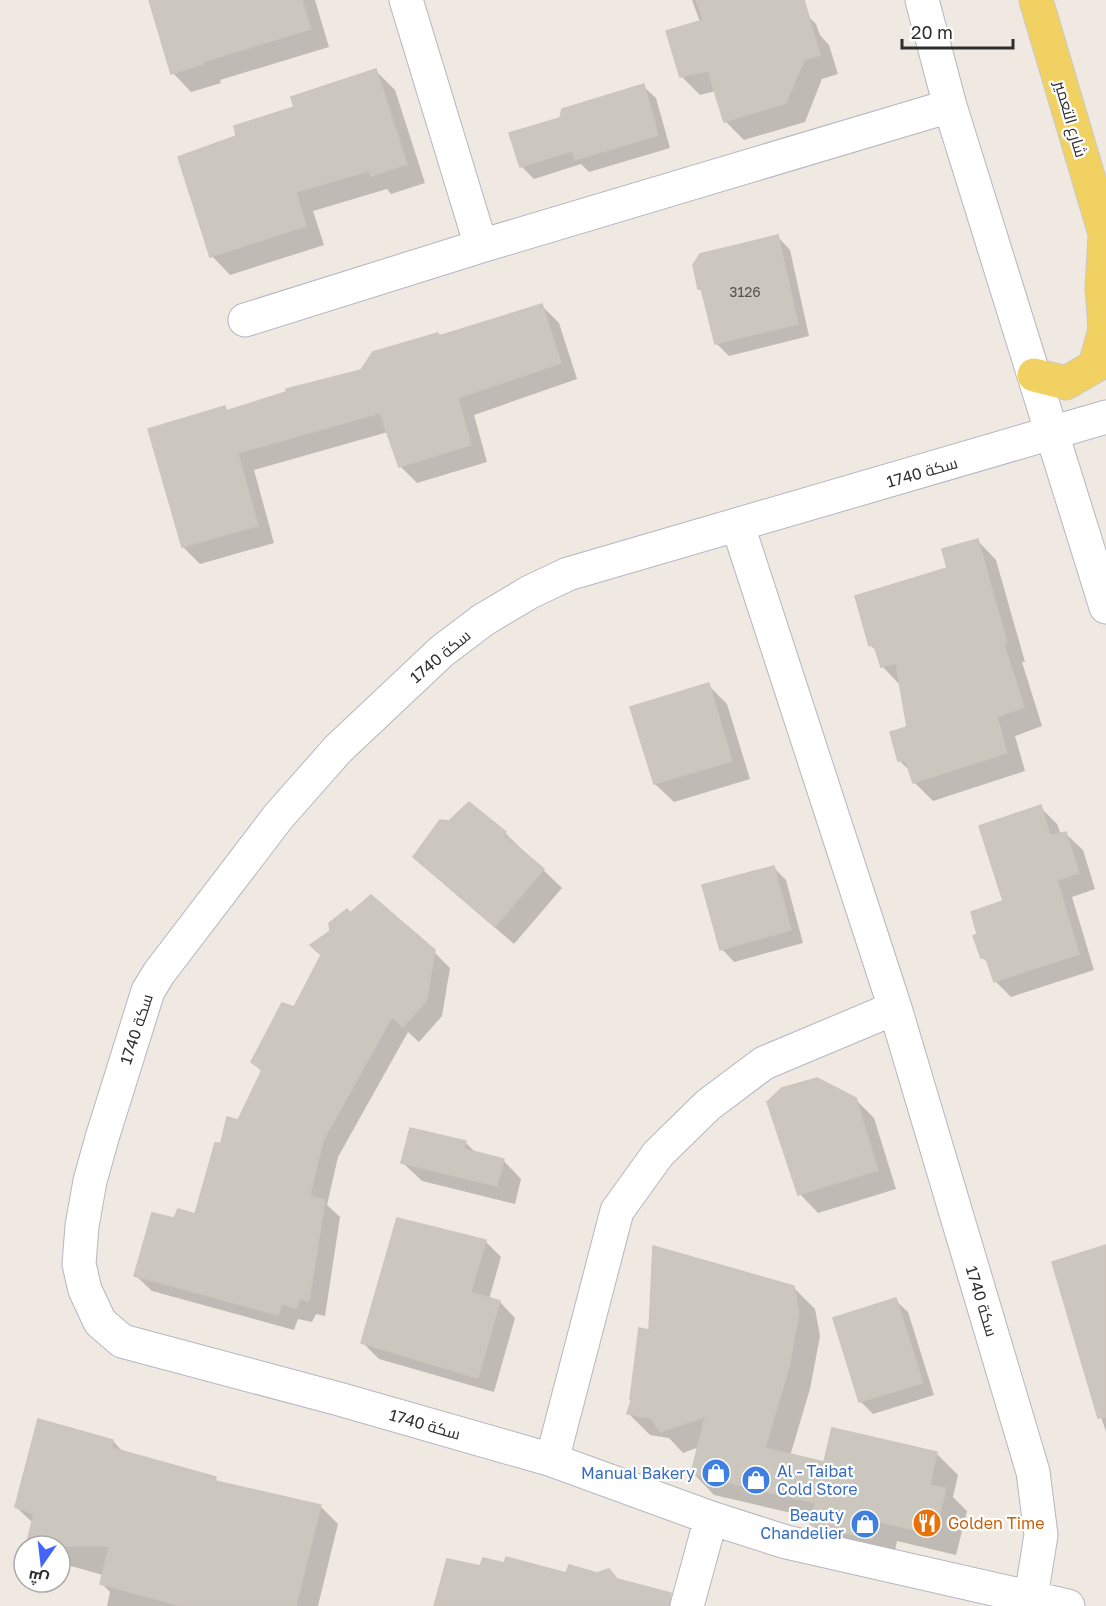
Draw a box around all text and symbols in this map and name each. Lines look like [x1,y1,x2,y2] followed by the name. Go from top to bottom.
[902,12,1013,50] scale bar
[911,21,953,43] text: 20 m
[1048,77,1091,160] street label: شارع التعمير
[729,283,761,300] house number: 3126
[884,452,960,492] street label: سكة 1740
[406,625,474,687] street label: سكة 1740
[115,991,157,1067] street label: سكة 1740
[962,1263,1002,1339] street label: سكة 1740
[387,1404,463,1444] street label: سكة 1740
[700,1457,732,1489] shop icon: Manual Bakery
[777,1461,858,1499] place label: Al - Taibat Cold Store
[581,1463,695,1483] place label: Manual Bakery
[740,1464,772,1496] shop icon: Al - Taibat Cold Store
[760,1505,844,1543] place label: Beauty Chandelier
[911,1507,943,1539] restaurant icon: Golden Time
[849,1508,881,1540] shop icon: Beauty Chandelier
[948,1513,1044,1533] place label: Golden Time
[12,1534,72,1594] north arrow
[26,1566,51,1591] text: ش

